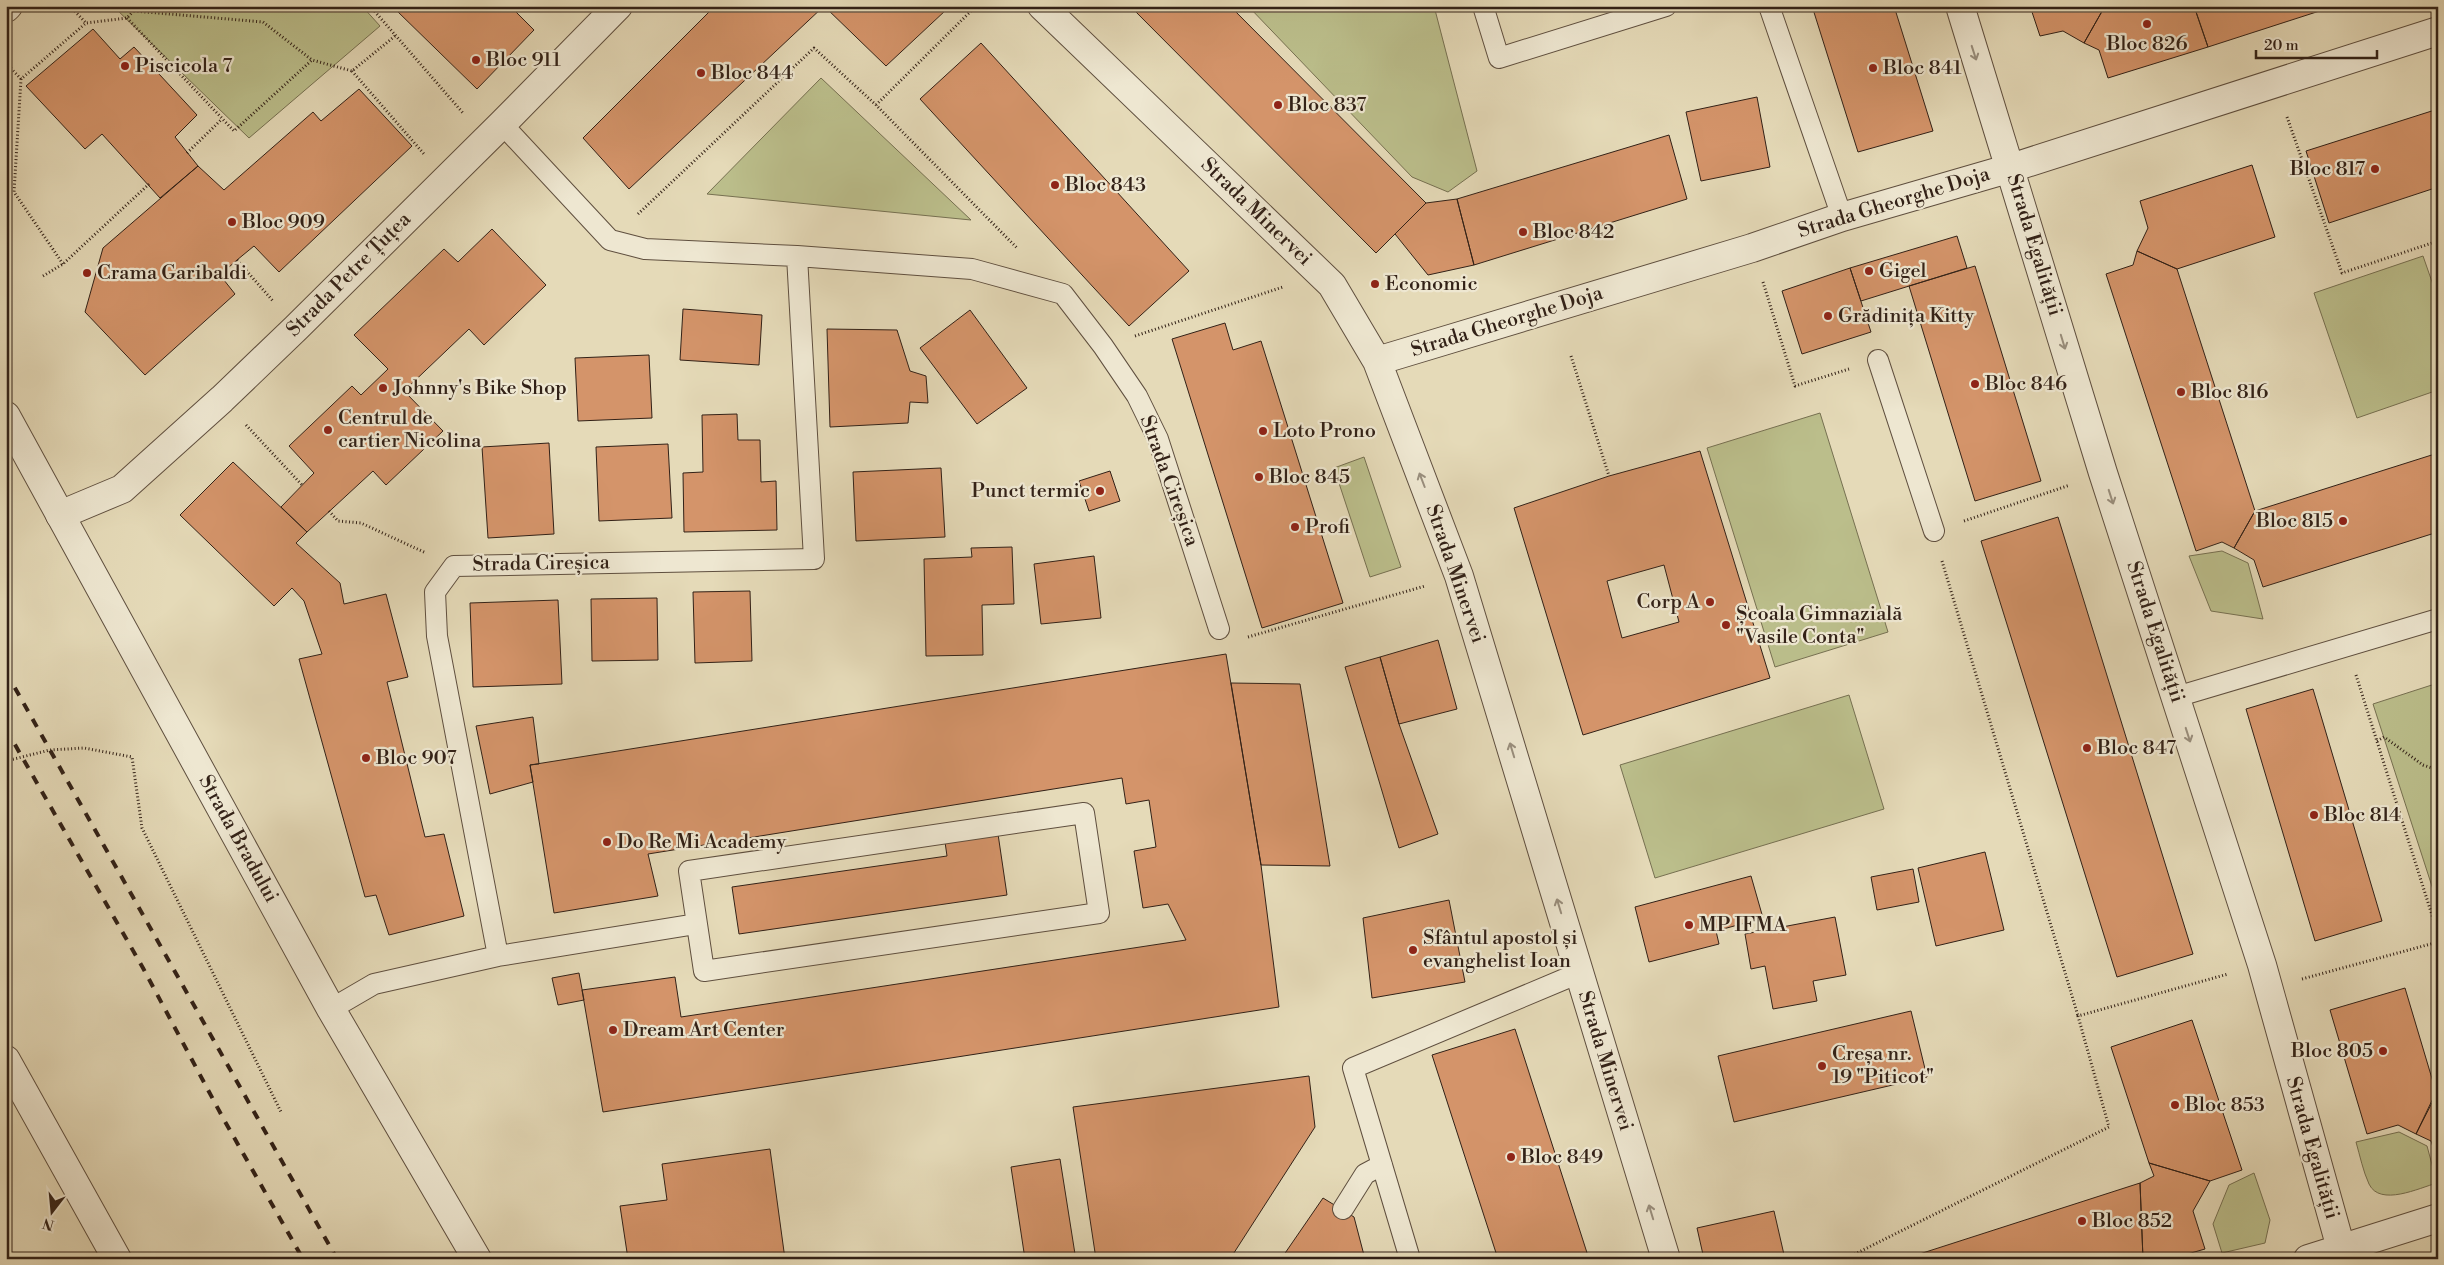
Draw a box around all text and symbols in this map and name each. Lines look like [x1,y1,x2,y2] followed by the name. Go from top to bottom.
[2141,18,2153,30] marker: Bloc 826
[2256,28,2378,60] scale bar
[2105,32,2188,57] place label: Bloc 826
[2264,36,2299,55] text: 20 m
[1970,44,1980,60] one-way arrow
[485,48,561,73] place label: Bloc 911
[135,54,232,79] place label: Piscicola 7
[470,54,482,66] marker: Bloc 911
[1882,56,1962,81] place label: Bloc 841
[119,60,131,72] marker: Piscicola 7
[710,61,793,86] place label: Bloc 844
[1867,62,1879,74] marker: Bloc 841
[695,67,707,79] marker: Bloc 844
[1287,93,1366,118] place label: Bloc 837
[1272,99,1284,111] marker: Bloc 837
[1195,153,1317,272] street label: Strada Minervei
[2289,157,2365,182] place label: Bloc 817
[1795,162,1994,244] street label: Strada Gheorghe Doja
[2369,163,2381,175] marker: Bloc 817
[2001,171,2068,319] street label: Strada Egalității
[1064,173,1146,198] place label: Bloc 843
[1049,179,1061,191] marker: Bloc 843
[281,207,417,343] street label: Strada Petre Țuțea
[241,210,325,235] place label: Bloc 909
[226,216,238,228] marker: Bloc 909
[1532,220,1614,245] place label: Bloc 842
[1517,226,1529,238] marker: Bloc 842
[1879,259,1927,284] place label: Gigel
[97,261,247,286] place label: Crama Garibaldi
[1863,265,1875,277] marker: Gigel
[81,267,93,279] marker: Crama Garibaldi
[1385,272,1478,297] place label: Economic
[1369,278,1381,290] marker: Economic
[1408,281,1607,363] street label: Strada Gheorghe Doja
[1838,304,1974,329] place label: Grădinița Kitty
[1822,310,1834,322] marker: Grădinița Kitty
[2059,333,2069,349] one-way arrow
[1984,372,2067,397] place label: Bloc 846
[392,376,567,401] place label: Johnny's Bike Shop
[1969,378,1981,390] marker: Bloc 846
[2190,380,2268,405] place label: Bloc 816
[377,382,389,394] marker: Johnny's Bike Shop
[2175,386,2187,398] marker: Bloc 816
[338,406,482,454] place label: Centrul de cartier Nicolina
[1134,412,1205,551] street label: Strada Cireșica
[1273,419,1376,444] place label: Loto Prono
[322,424,334,436] marker: Centrul de cartier Nicolina
[1257,425,1269,437] marker: Loto Prono
[1268,465,1350,490] place label: Bloc 845
[1253,471,1265,483] marker: Bloc 845
[1417,473,1426,488] one-way arrow
[971,479,1090,504] place label: Punct termic
[1094,485,1106,497] marker: Punct termic
[2107,489,2116,505] one-way arrow
[1420,501,1491,647] street label: Strada Minervei
[2255,509,2333,534] place label: Bloc 815
[1305,515,1350,540] place label: Profi
[2337,515,2349,527] marker: Bloc 815
[1289,521,1301,533] marker: Profi
[472,550,611,578] street label: Strada Cireșica
[2120,558,2190,706] street label: Strada Egalității
[1636,590,1701,615] place label: Corp A
[1704,596,1716,608] marker: Corp A
[1736,602,1903,650] place label: Școala Gimnazială "Vasile Conta"
[1720,619,1732,631] marker: Școala Gimnazială "Vasile Conta"
[2184,727,2193,742] one-way arrow
[2096,736,2176,761] place label: Bloc 847
[2081,742,2093,754] marker: Bloc 847
[1506,743,1516,759] one-way arrow
[375,746,457,771] place label: Bloc 907
[360,752,372,764] marker: Bloc 907
[193,771,284,908] street label: Strada Bradului
[2323,803,2401,828] place label: Bloc 814
[2308,809,2320,821] marker: Bloc 814
[617,830,786,855] place label: Do Re Mi Academy
[601,836,613,848] marker: Do Re Mi Academy
[1553,898,1563,914] one-way arrow
[1699,913,1788,938] place label: MP IFMA
[1683,919,1695,931] marker: MP IFMA
[1423,926,1578,974] place label: Sfântul apostol și evanghelist Ioan
[1407,944,1419,956] marker: Sfântul apostol și evanghelist Ioan
[1572,988,1638,1134] street label: Strada Minervei
[623,1018,785,1043] place label: Dream Art Center
[607,1024,619,1036] marker: Dream Art Center
[2290,1039,2373,1064] place label: Bloc 805
[1832,1042,1934,1090] place label: Creșa nr. 19 "Piticot"
[2377,1045,2389,1057] marker: Bloc 805
[1816,1060,1828,1072] marker: Creșa nr. 19 "Piticot"
[2280,1074,2344,1223] street label: Strada Egalității
[2184,1093,2265,1118] place label: Bloc 853
[2169,1099,2181,1111] marker: Bloc 853
[1520,1145,1603,1170] place label: Bloc 849
[1505,1151,1517,1163] marker: Bloc 849
[28,1188,78,1238] north arrow
[1646,1205,1656,1221] one-way arrow
[2091,1209,2172,1234] place label: Bloc 852
[41,1213,56,1234] text: N
[2076,1215,2088,1227] marker: Bloc 852

